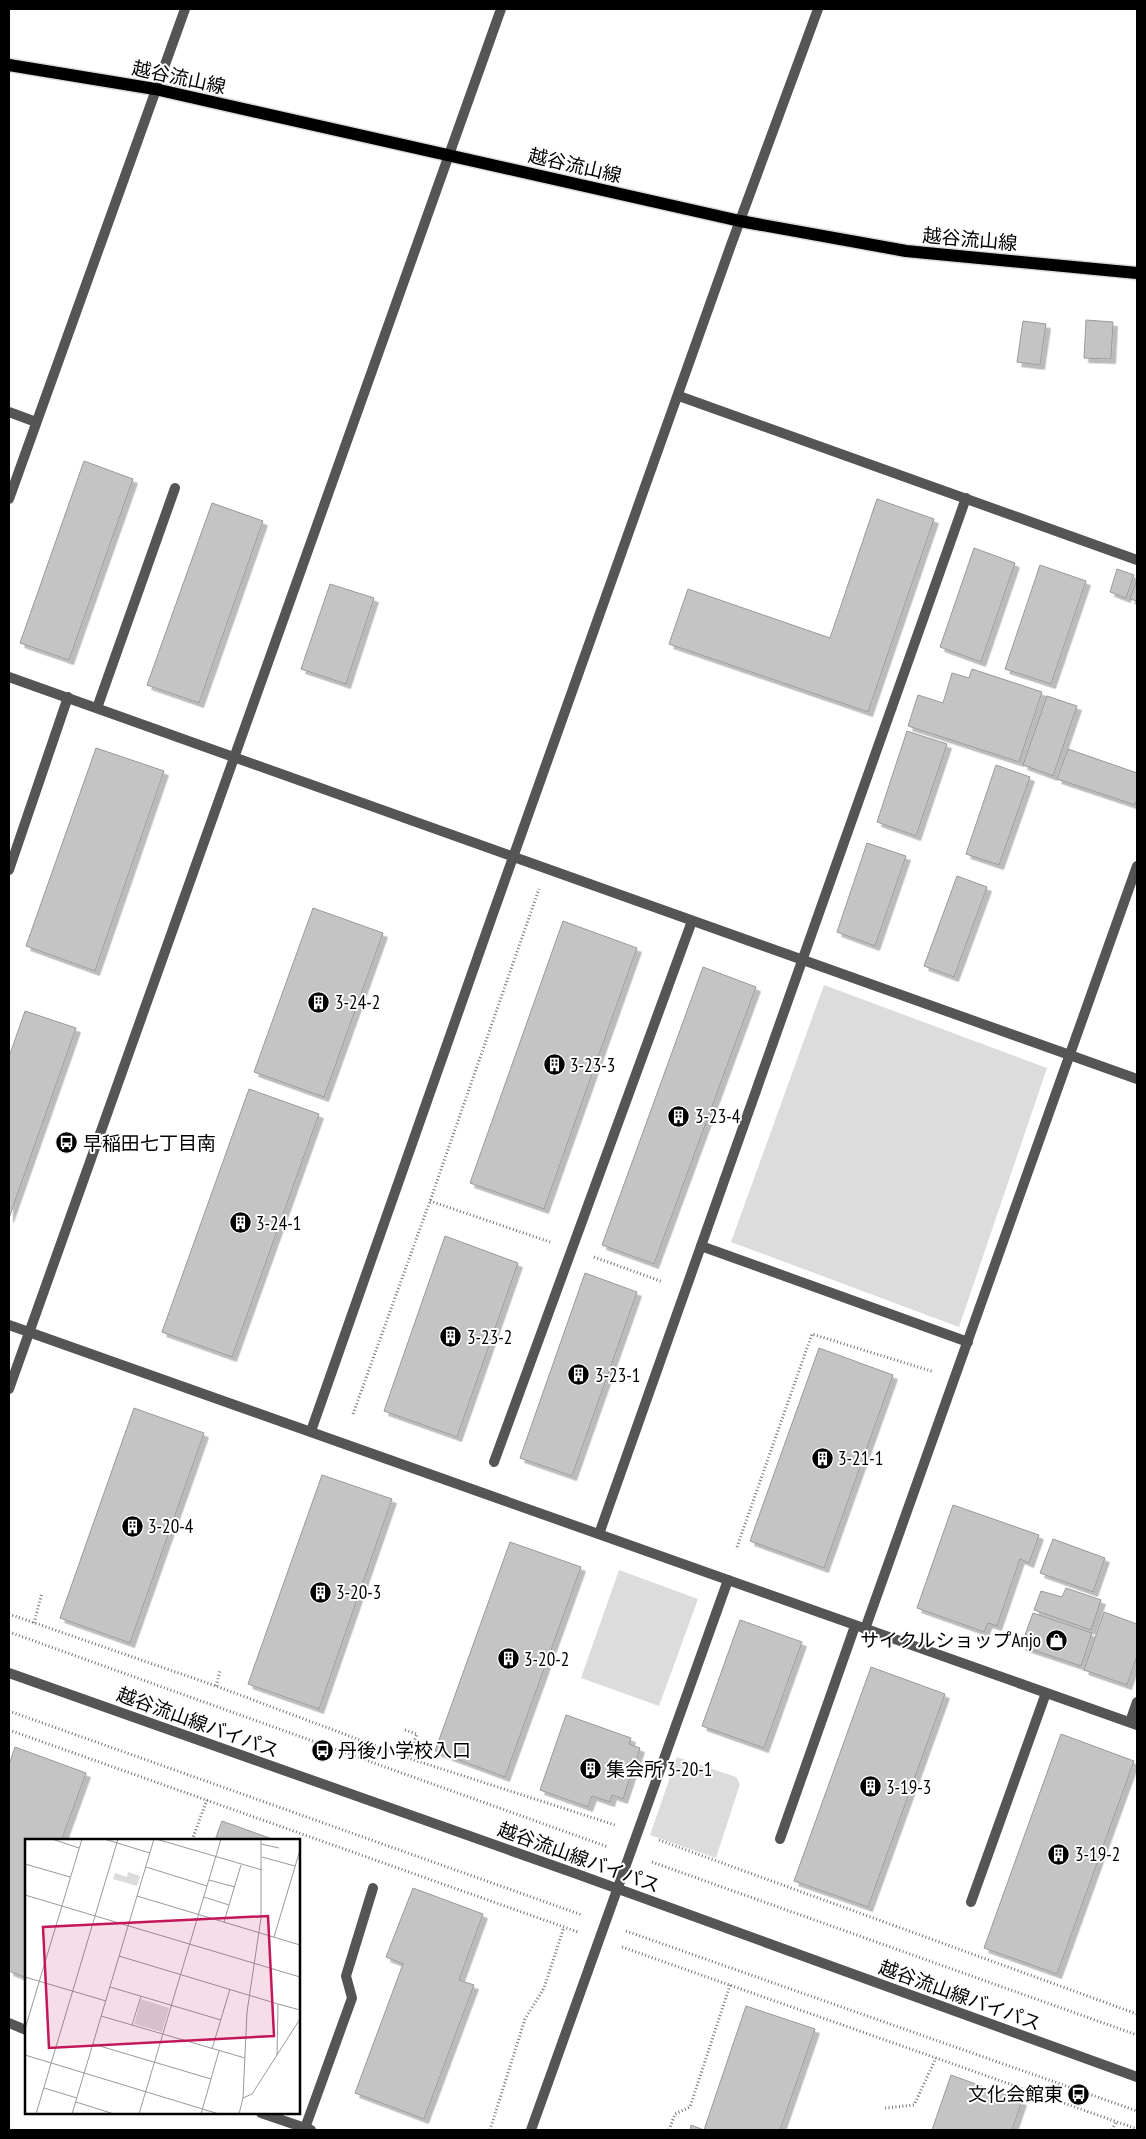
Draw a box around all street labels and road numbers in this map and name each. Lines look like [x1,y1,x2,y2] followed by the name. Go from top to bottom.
[130,55,228,99] street label: 越谷流山線
[526,143,624,187] street label: 越谷流山線
[922,223,1018,255] street label: 越谷流山線
[114,1682,282,1762] street label: 越谷流山線バイパス
[495,1817,663,1897] street label: 越谷流山線バイパス
[876,1955,1044,2035] street label: 越谷流山線バイパス

